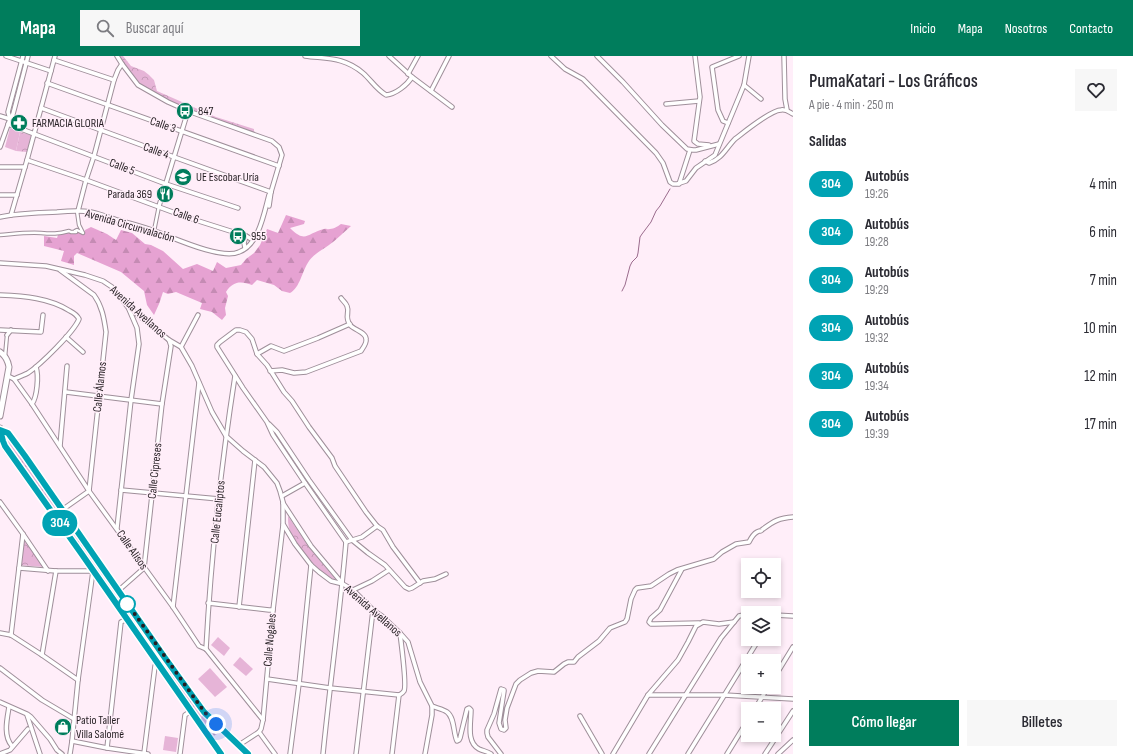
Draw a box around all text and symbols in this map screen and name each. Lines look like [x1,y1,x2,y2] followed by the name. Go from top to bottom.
[80,10,360,46] search box
[20,17,56,40] text: Mapa
[94,17,116,39] icon: search
[126,19,183,38] text: Buscar aquí
[910,20,936,37] text: Inicio
[958,20,983,37] text: Mapa
[1005,20,1047,37] text: Nosotros
[1069,20,1113,37] text: Contacto
[1075,69,1117,111] button: heart
[809,70,978,93] text: PumaKatari - Los Gráficos
[809,97,894,113] text: A pie · 4 min · 250 m
[175,101,195,121] bus stop icon: 847
[198,104,213,119] place label: 847
[9,113,29,133] pharmacy icon: FARMACIA GLORIA
[148,114,178,136] street label: Calle 3
[32,116,105,131] place label: FARMACIA GLORIA
[809,132,847,151] text: Salidas
[141,139,171,163] street label: Calle 4
[107,155,137,179] street label: Calle 5
[173,167,193,187] school or university icon: UE Escobar Uría
[865,167,909,186] text: Autobús
[196,170,259,185] place label: UE Escobar Uría
[821,175,841,192] text: 304
[1090,175,1117,194] text: 4 min
[155,184,175,204] restaurant icon: Parada 369
[865,186,889,202] text: 19:26
[108,187,152,202] place label: Parada 369
[171,204,201,228] street label: Calle 6
[82,206,177,246] street label: Avenida Circunvalación
[865,215,909,234] text: Autobús
[821,223,841,240] text: 304
[1089,223,1117,242] text: 6 min
[228,226,248,246] bus stop icon: 955
[251,229,266,244] place label: 955
[865,234,889,250] text: 19:28
[865,263,909,282] text: Autobús
[821,271,841,288] text: 304
[1090,271,1117,290] text: 7 min
[106,282,169,341] street label: Avenida Avellanos
[865,282,889,298] text: 19:29
[865,311,909,330] text: Autobús
[821,319,841,336] text: 304
[1084,319,1117,338] text: 10 min
[865,330,889,346] text: 19:32
[865,359,909,378] text: Autobús
[90,361,110,413] street label: Calle Álamos
[821,367,841,384] text: 304
[1084,367,1117,386] text: 12 min
[865,378,889,394] text: 19:34
[865,407,909,426] text: Autobús
[821,415,841,432] text: 304
[1085,415,1117,434] text: 17 min
[865,426,889,442] text: 19:39
[145,442,165,500] street label: Calle Cipreses
[207,480,229,544] street label: Calle Eucaliptos
[37,510,83,536] line badge: 304
[50,514,70,531] text: 304
[113,527,151,573] street label: Calle Alisos
[741,558,781,742] map controls
[741,558,781,598] button: locate
[340,581,405,640] street label: Avenida Avellanos
[118,595,136,613] unlabelled marker
[741,606,781,646] button: layers
[260,613,280,667] street label: Calle Nogales
[741,654,781,694] button: +
[809,700,959,746] button: Cómo llegar
[967,700,1117,746] button: Billetes
[741,702,781,742] button: −
[76,713,124,742] place label: Patio Taller Villa Salomé
[206,714,226,734] your location
[53,717,73,737] shop icon: Patio Taller Villa Salomé

